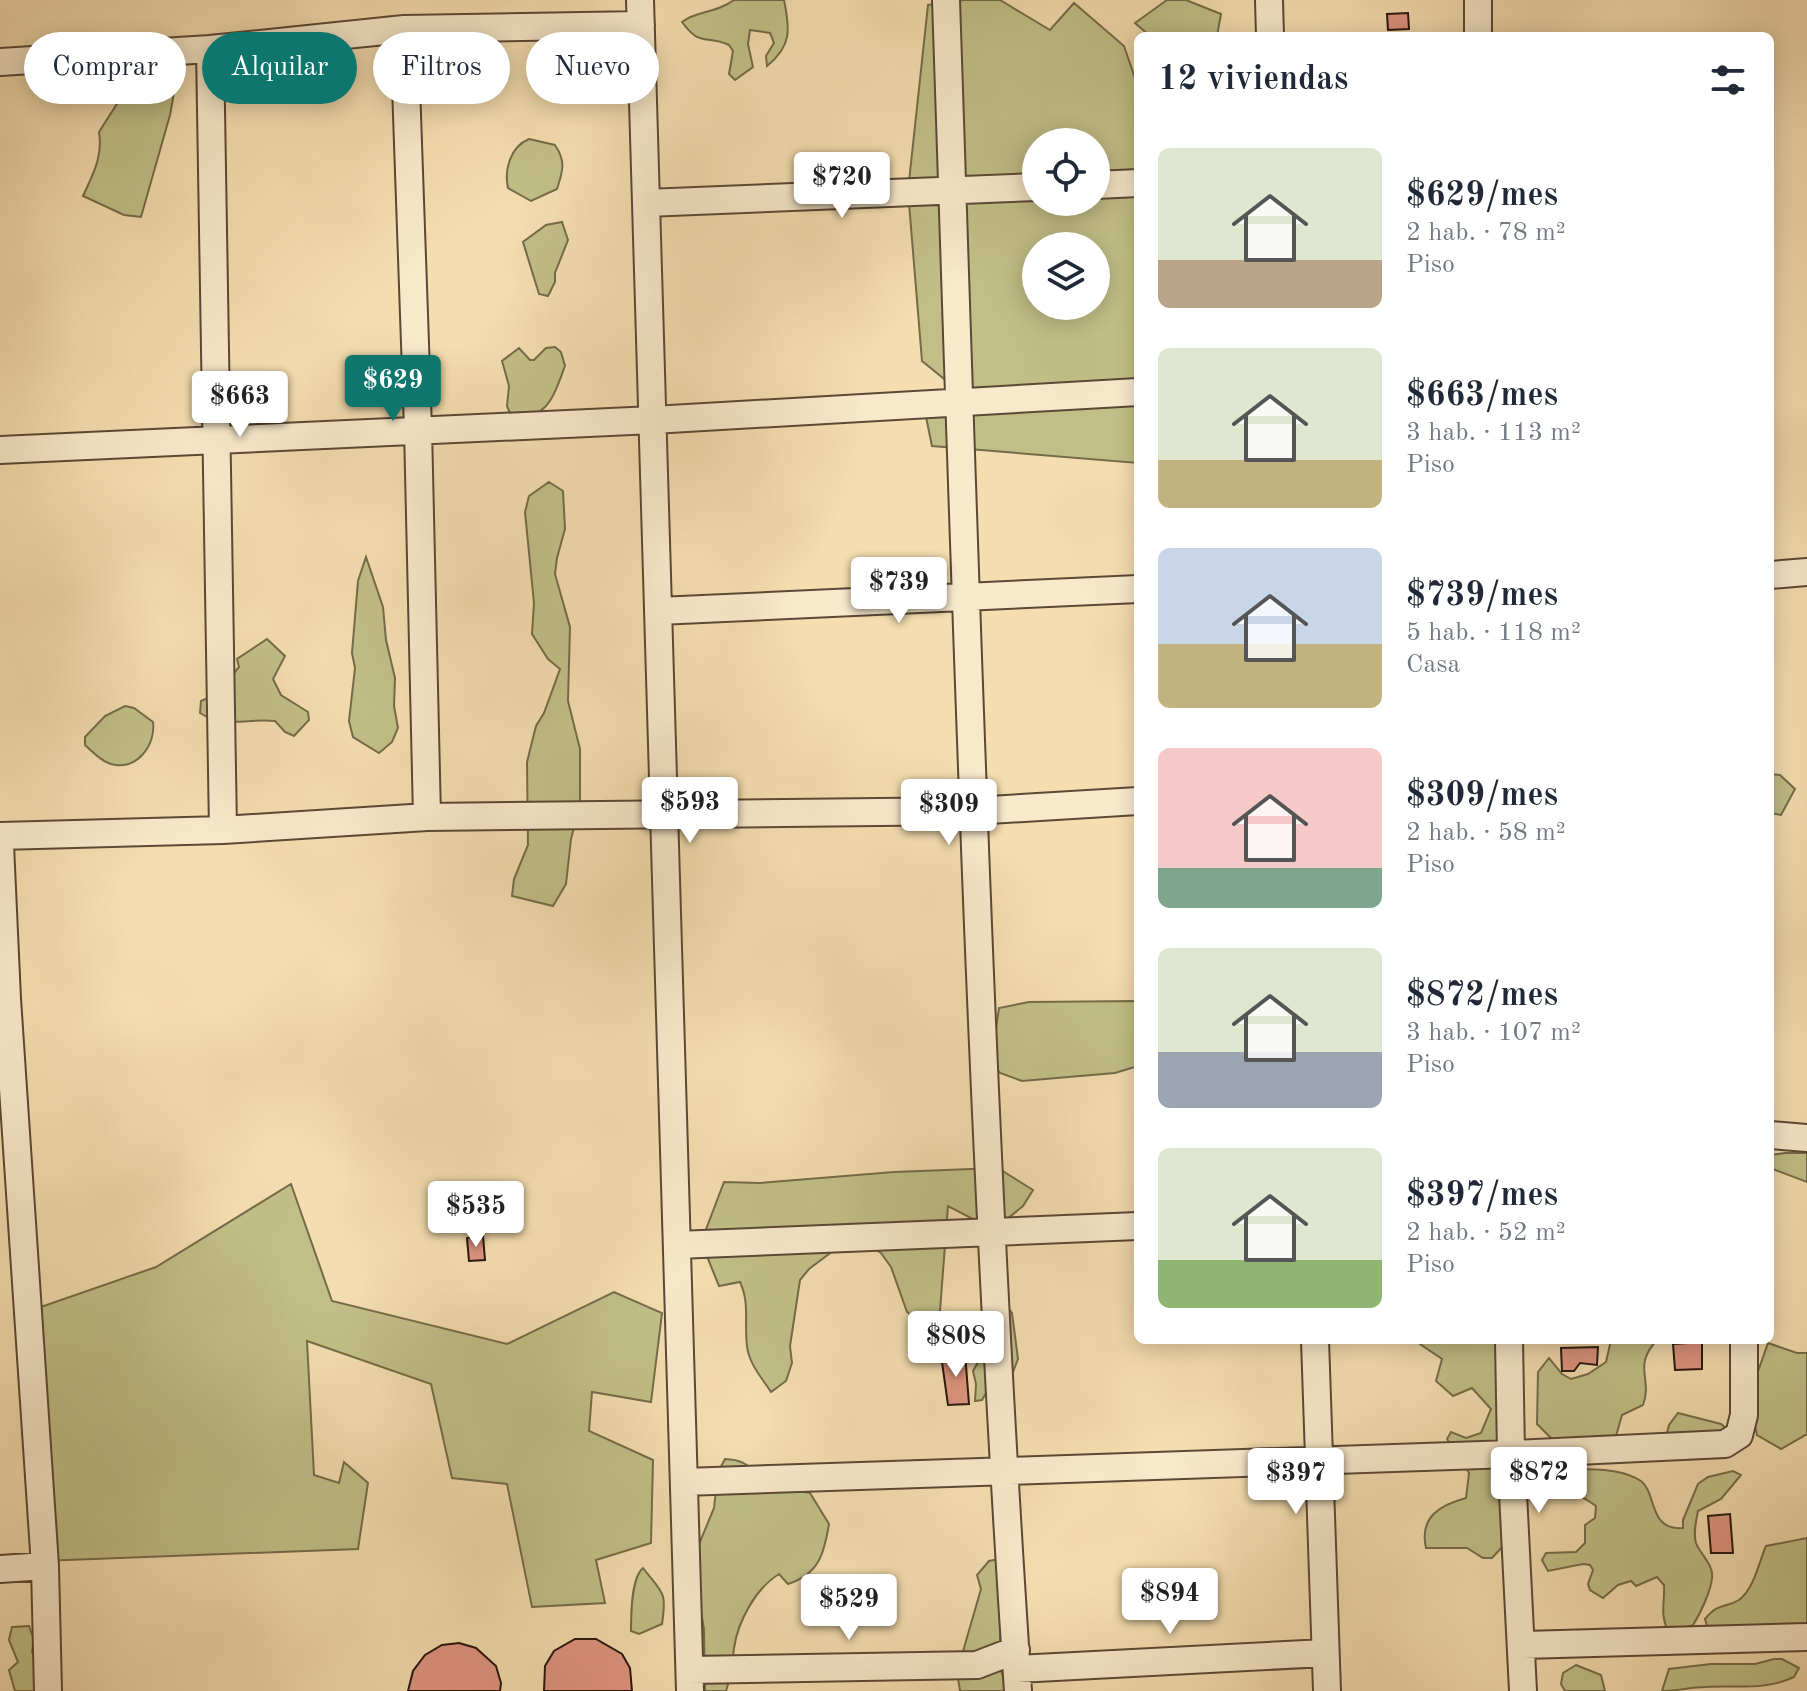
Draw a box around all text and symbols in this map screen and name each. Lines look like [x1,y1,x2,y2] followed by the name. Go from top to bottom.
[24,32,186,104] chip: Comprar
[202,32,357,104] chip: Alquilar
[373,32,510,104] chip: Filtros
[526,32,659,104] chip: Nuevo
[1706,58,1750,102] icon: filters
[1158,63,1348,97] text: 12 viviendas
[1022,128,1110,320] map controls
[1022,128,1110,216] button: locate
[795,152,889,220] pin: $720
[812,165,872,191] text: $720
[1406,179,1558,213] text: $629/mes
[1222,180,1318,276] icon: home
[1406,220,1566,246] text: 2 hab. · 78 m²
[1022,232,1110,320] button: layers
[1406,252,1455,278] text: Piso
[346,355,440,423] pin: $629
[363,368,423,394] text: $629
[193,371,287,439] pin: $663
[1406,379,1558,413] text: $663/mes
[1222,380,1318,476] icon: home
[210,384,270,410] text: $663
[1406,420,1581,446] text: 3 hab. · 113 m²
[1406,452,1455,478] text: Piso
[852,557,946,625] pin: $739
[869,570,929,596] text: $739
[1406,579,1558,613] text: $739/mes
[1222,580,1318,676] icon: home
[1406,620,1581,646] text: 5 hab. · 118 m²
[1406,652,1460,678] text: Casa
[643,777,737,845] pin: $593
[902,779,996,847] pin: $309
[1406,779,1558,813] text: $309/mes
[1222,780,1318,876] icon: home
[660,790,720,816] text: $593
[919,792,979,818] text: $309
[1406,820,1566,846] text: 2 hab. · 58 m²
[1406,852,1455,878] text: Piso
[1406,979,1558,1013] text: $872/mes
[1222,980,1318,1076] icon: home
[1406,1020,1581,1046] text: 3 hab. · 107 m²
[1406,1052,1455,1078] text: Piso
[1406,1179,1558,1213] text: $397/mes
[1222,1180,1318,1276] icon: home
[429,1181,523,1249] pin: $535
[446,1194,506,1220] text: $535
[1406,1220,1566,1246] text: 2 hab. · 52 m²
[1406,1252,1455,1278] text: Piso
[909,1311,1003,1379] pin: $808
[926,1324,986,1350] text: $808
[1492,1447,1586,1515] pin: $872
[1249,1448,1343,1516] pin: $397
[1509,1460,1569,1486] text: $872
[1266,1461,1326,1487] text: $397
[1123,1568,1217,1636] pin: $894
[802,1574,896,1642] pin: $529
[1140,1581,1200,1607] text: $894
[819,1587,879,1613] text: $529

